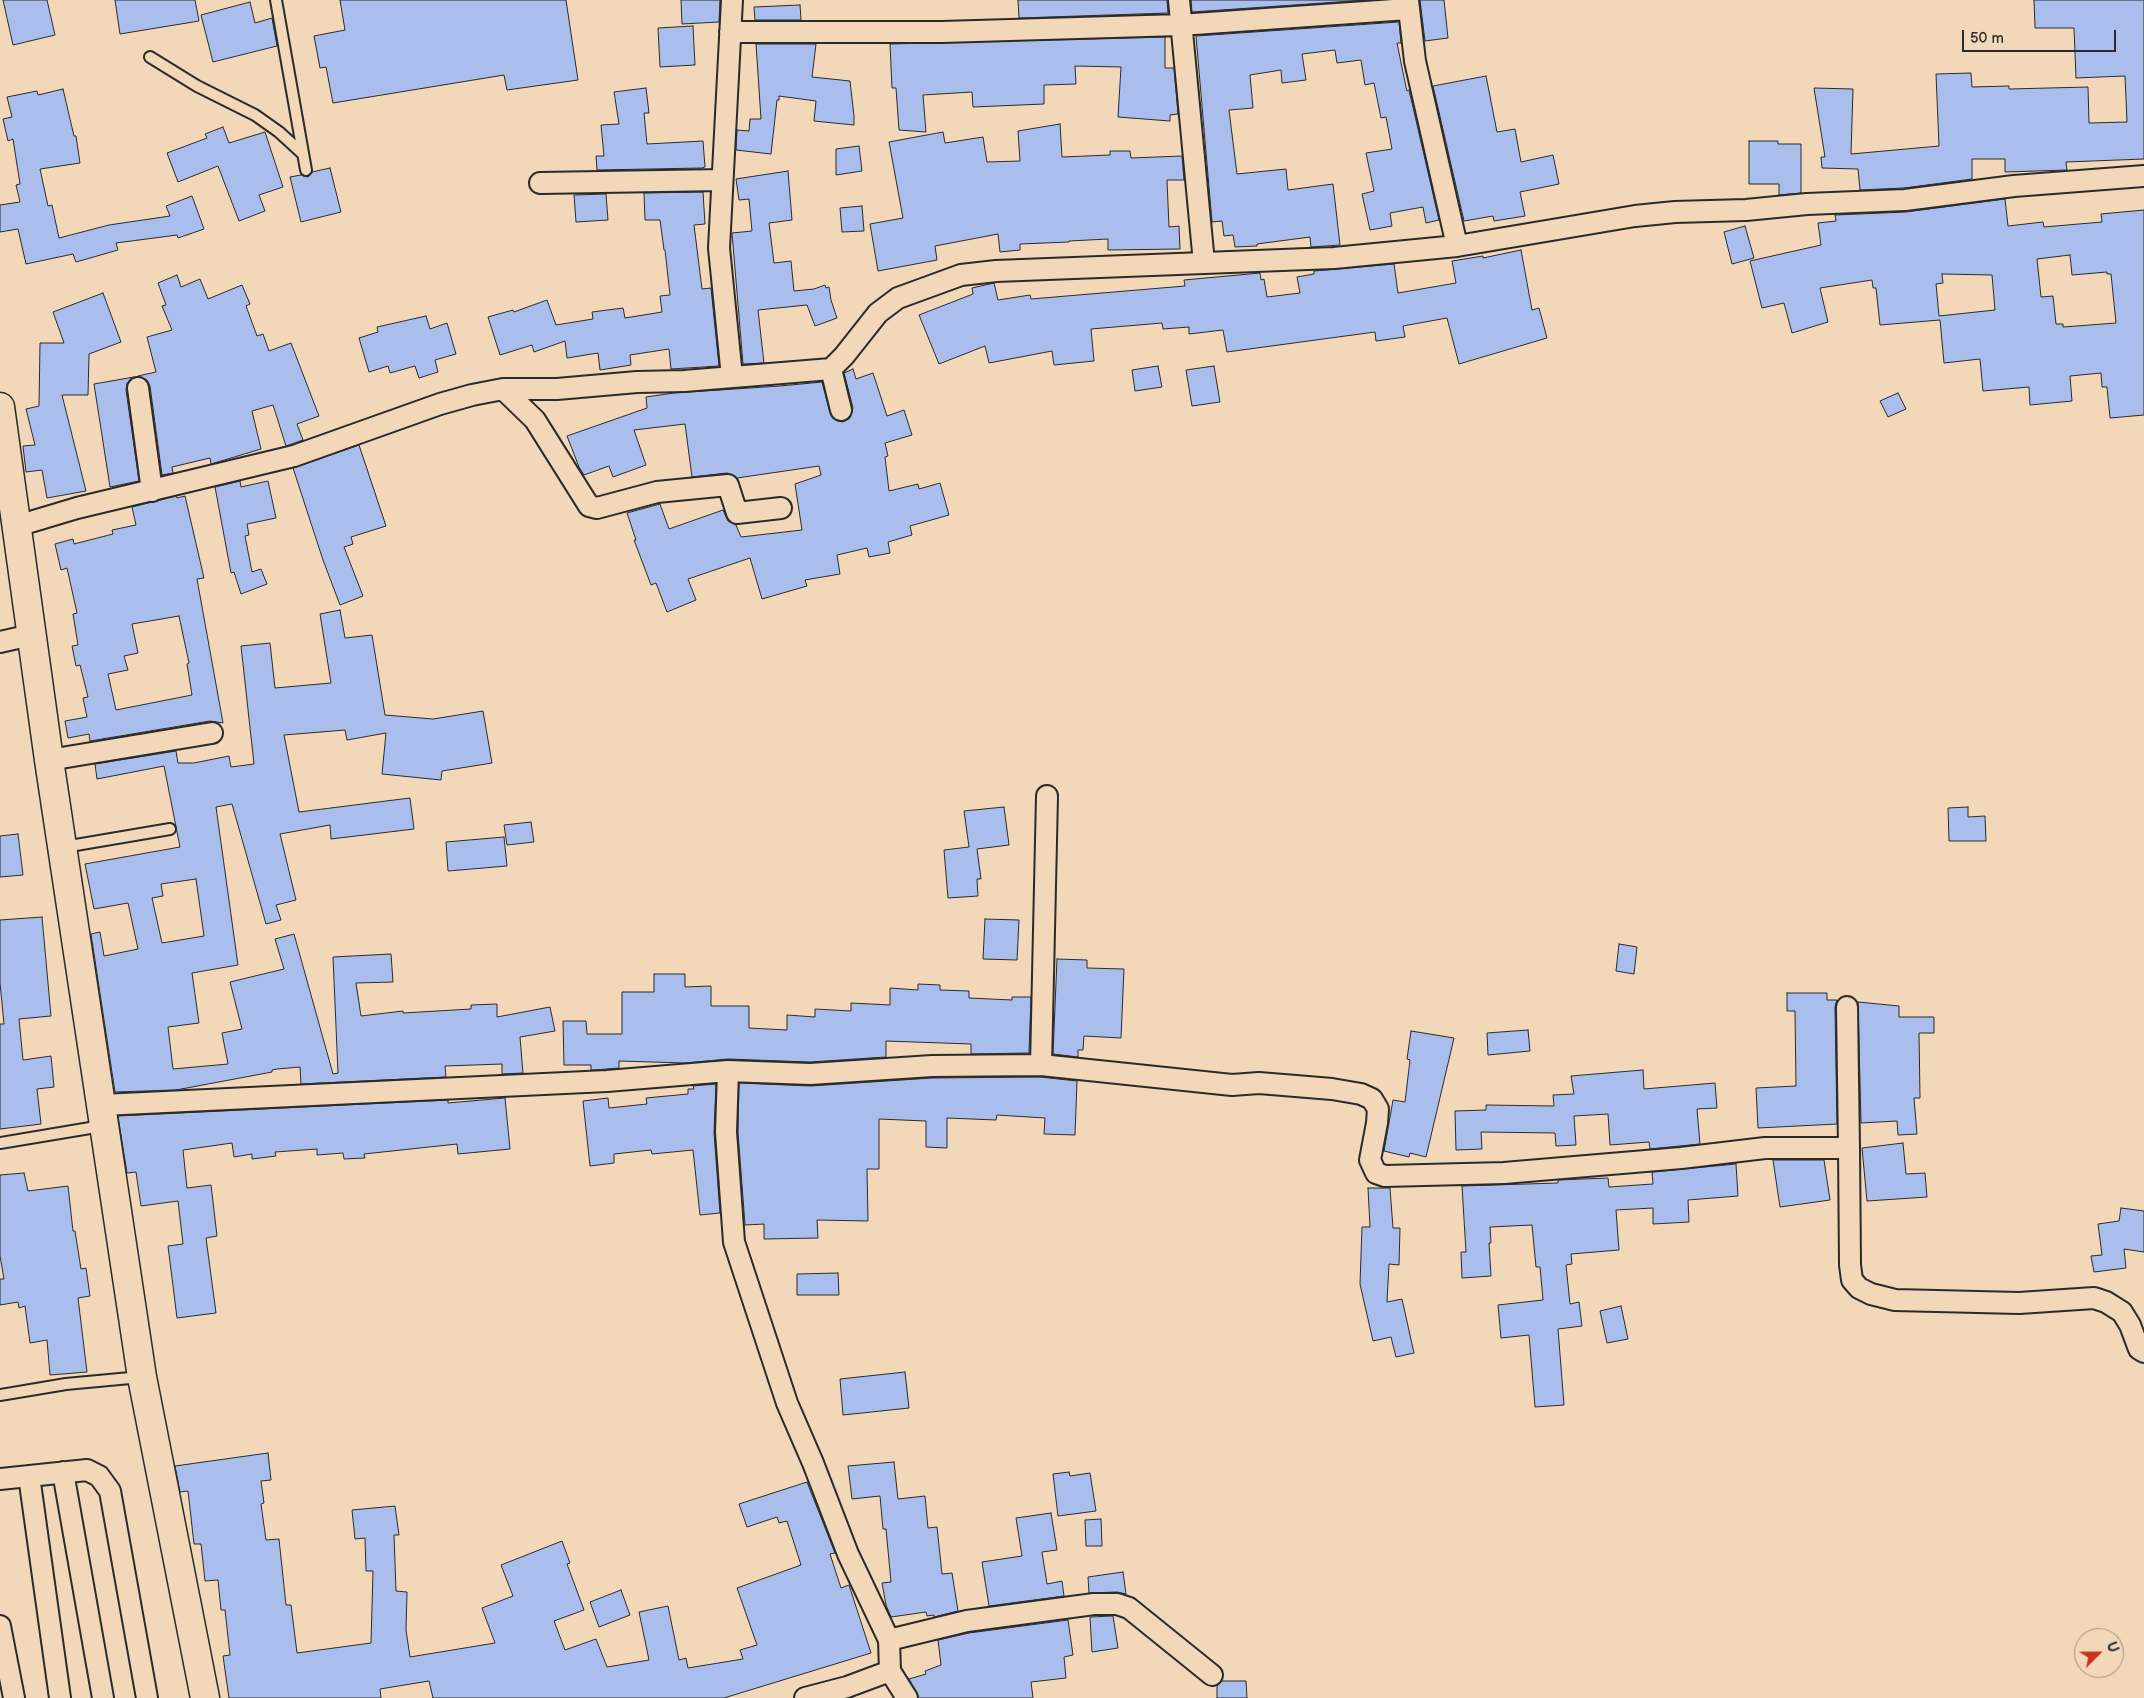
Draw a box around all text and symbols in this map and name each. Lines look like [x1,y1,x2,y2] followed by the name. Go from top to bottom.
[1964,20,2118,52] scale bar
[1970,29,2004,48] text: 50 m
[2074,1628,2124,1678] north arrow
[2103,1639,2122,1655] text: U

